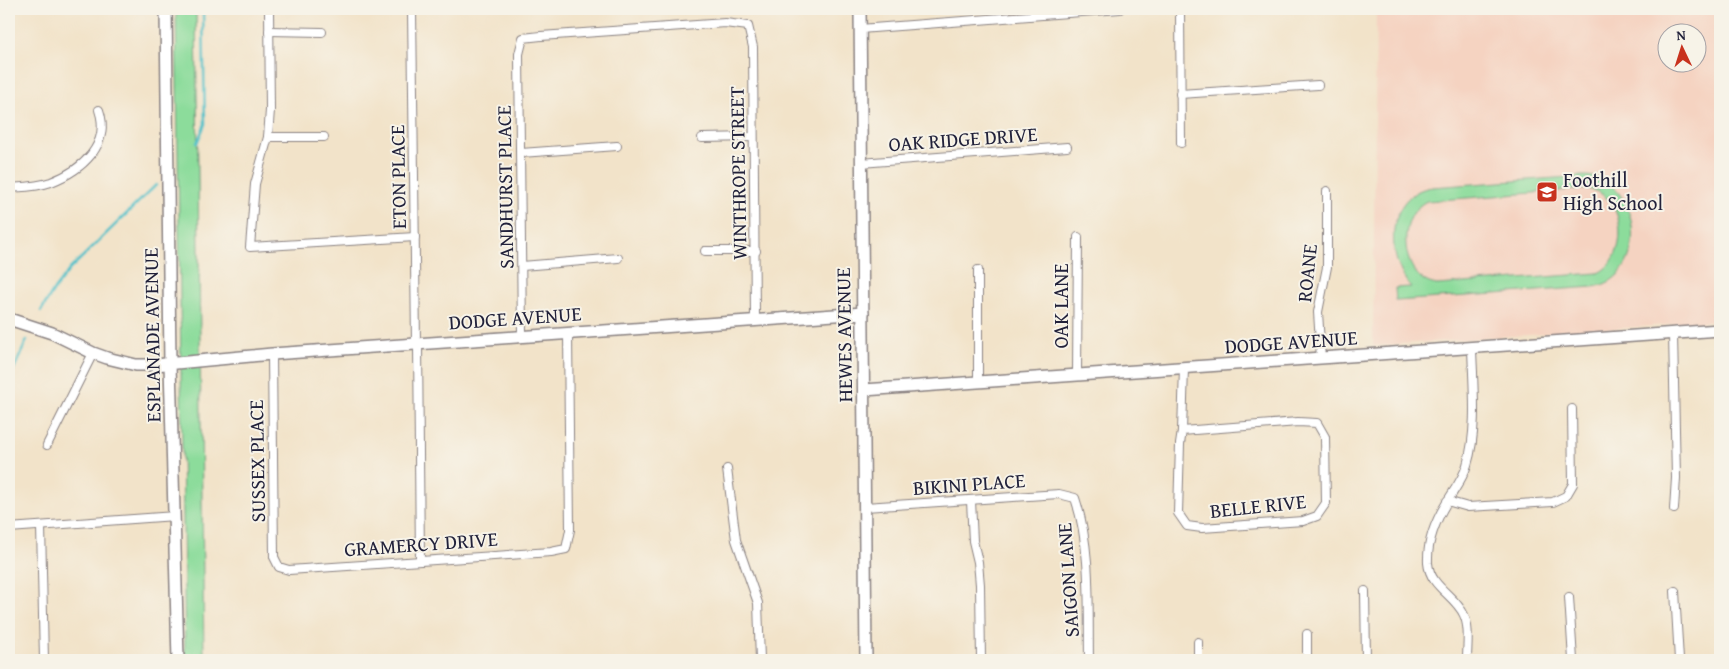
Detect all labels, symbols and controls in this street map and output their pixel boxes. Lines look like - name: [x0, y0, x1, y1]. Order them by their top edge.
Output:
- north arrow: [1656, 22, 1706, 72]
- text: N: [1676, 25, 1687, 45]
- street label: WINTHROPE STREET: [721, 86, 754, 260]
- street label: SANDHURST PLACE: [489, 105, 520, 269]
- street label: OAK RIDGE DRIVE: [888, 119, 1038, 158]
- street label: ETON PLACE: [382, 125, 413, 229]
- place label: Foothill High School: [1563, 165, 1663, 217]
- school or university icon: Foothill High School: [1535, 180, 1559, 204]
- street label: ROANE: [1289, 242, 1324, 304]
- street label: ESPLANADE AVENUE: [135, 248, 168, 423]
- street label: OAK LANE: [1046, 263, 1075, 349]
- street label: HEWES AVENUE: [828, 267, 859, 403]
- street label: DODGE AVENUE: [448, 298, 582, 337]
- street label: DODGE AVENUE: [1224, 322, 1358, 361]
- street label: SUSSEX PLACE: [241, 399, 272, 523]
- street label: BIKINI PLACE: [912, 465, 1026, 502]
- street label: BELLE RIVE: [1209, 486, 1307, 525]
- street label: SAIGON LANE: [1049, 522, 1086, 638]
- street label: GRAMERCY DRIVE: [343, 524, 499, 563]

